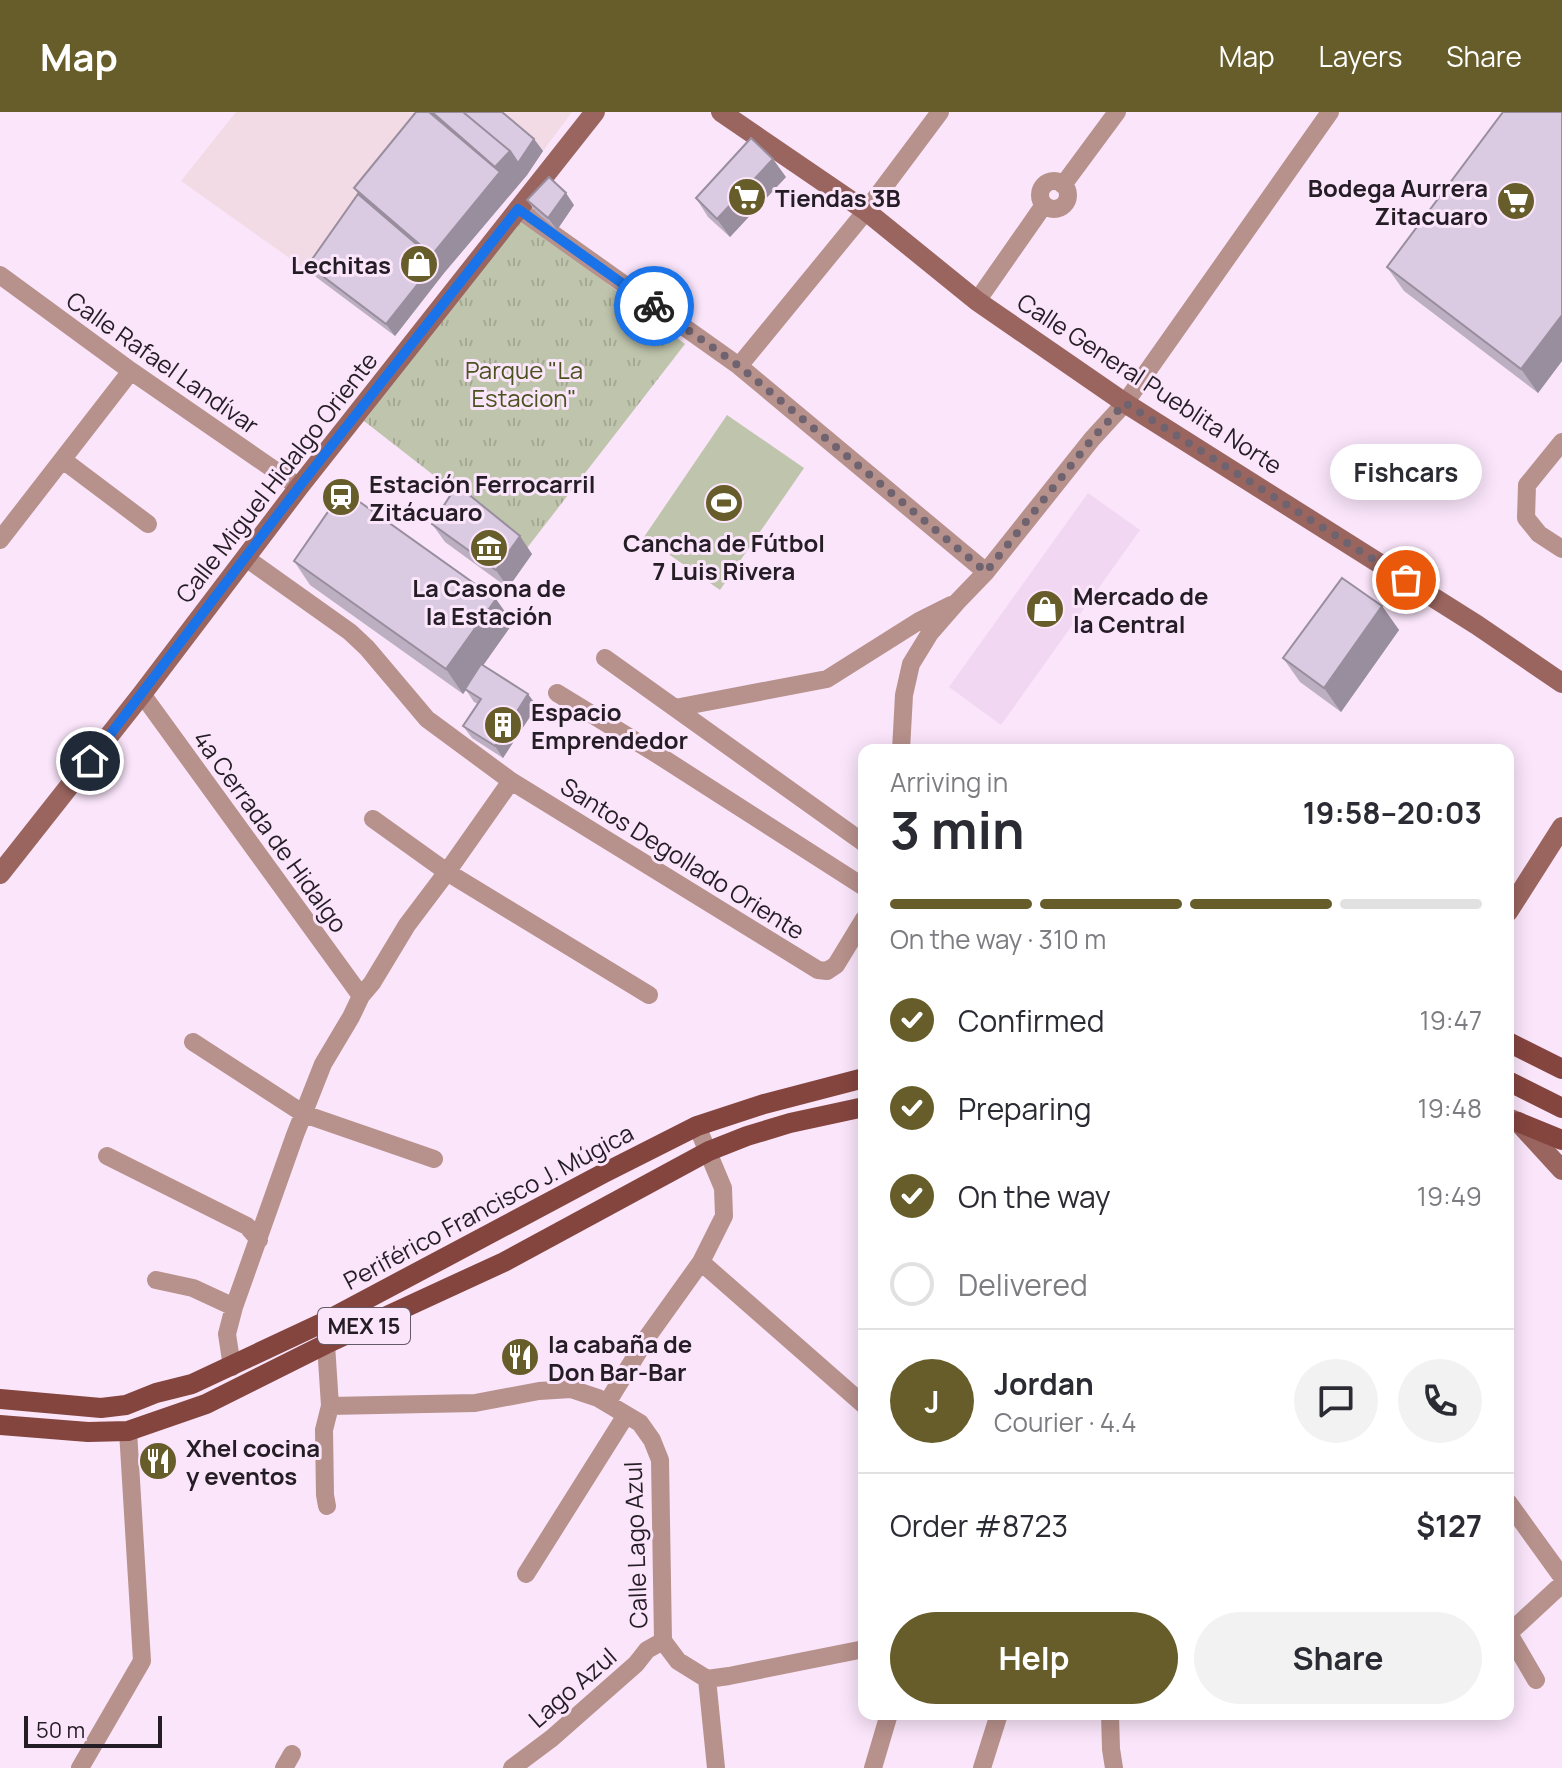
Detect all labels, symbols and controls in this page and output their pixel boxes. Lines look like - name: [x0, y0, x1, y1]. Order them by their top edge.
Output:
- text: Map: [40, 30, 118, 82]
- text: Map: [1219, 37, 1275, 75]
- text: Layers: [1319, 37, 1402, 75]
- text: Share: [1446, 37, 1522, 75]
- place label: Bodega Aurrera Zitacuaro: [1308, 171, 1488, 232]
- supermarket icon: Tiendas 3B: [726, 176, 768, 218]
- supermarket icon: Bodega Aurrera Zitacuaro: [1495, 180, 1537, 222]
- place label: Tiendas 3B: [775, 181, 901, 214]
- shop icon: Lechitas: [398, 243, 440, 285]
- place label: Lechitas: [291, 248, 391, 281]
- courier: [614, 266, 694, 346]
- street label: Calle Rafael Landívar: [60, 283, 266, 441]
- icon: bike: [632, 284, 676, 328]
- street label: Calle General Pueblita Norte: [1011, 285, 1289, 481]
- street label: Calle Miguel Hidalgo Oriente: [167, 345, 385, 609]
- park label: Parque "La Estacion": [465, 353, 583, 414]
- callout: Fishcars: [1330, 444, 1482, 500]
- text: Fishcars: [1354, 454, 1458, 490]
- place label: Estación Ferrocarril Zitácuaro: [369, 467, 596, 528]
- station icon: Estación Ferrocarril Zitácuaro: [320, 476, 362, 518]
- sports icon: Cancha de Fútbol 7 Luis Rivera: [703, 482, 745, 524]
- place label: Cancha de Fútbol 7 Luis Rivera: [623, 526, 825, 587]
- museum icon: La Casona de la Estación: [468, 527, 510, 569]
- pin: [1372, 546, 1440, 614]
- icon: bag: [1384, 558, 1428, 602]
- place label: La Casona de la Estación: [412, 571, 566, 632]
- place label: Mercado de la Central: [1073, 579, 1208, 640]
- shop icon: Mercado de la Central: [1024, 588, 1066, 630]
- place label: Espacio Emprendedor: [531, 695, 688, 756]
- building icon: Espacio Emprendedor: [482, 704, 524, 746]
- street label: 4a Cerrada de Hidalgo: [186, 723, 356, 939]
- pin: [56, 727, 124, 795]
- icon: home: [68, 739, 112, 783]
- text: Arriving in: [890, 764, 1008, 800]
- street label: Santos Degollado Oriente: [555, 769, 811, 947]
- text: 19:58–20:03: [1303, 792, 1482, 833]
- text: 3 min: [890, 794, 1025, 865]
- text: On the way · 310 m: [890, 921, 1106, 957]
- icon: check: [890, 998, 934, 1042]
- text: Confirmed: [958, 1000, 1105, 1041]
- text: 19:47: [1420, 1002, 1482, 1038]
- icon: check: [890, 1086, 934, 1130]
- text: Preparing: [958, 1088, 1092, 1129]
- text: 19:48: [1418, 1090, 1482, 1126]
- street label: Periférico Francisco J. Múgica: [337, 1115, 639, 1297]
- icon: check: [890, 1174, 934, 1218]
- text: On the way: [958, 1176, 1111, 1217]
- text: 19:49: [1417, 1178, 1482, 1214]
- text: Delivered: [958, 1264, 1088, 1305]
- road number: MEX 15: [318, 1308, 410, 1344]
- place label: la cabaña de Don Bar-Bar: [548, 1327, 692, 1388]
- restaurant icon: la cabaña de Don Bar-Bar: [499, 1336, 541, 1378]
- button: chat: [1294, 1359, 1378, 1443]
- button: phone: [1398, 1359, 1482, 1443]
- text: Jordan: [994, 1363, 1094, 1404]
- text: J: [924, 1381, 940, 1422]
- text: Courier · 4.4: [994, 1404, 1136, 1440]
- place label: Xhel cocina y eventos: [186, 1431, 320, 1492]
- restaurant icon: Xhel cocina y eventos: [137, 1440, 179, 1482]
- street label: Calle Lago Azul: [616, 1461, 654, 1629]
- text: Order #8723: [890, 1505, 1068, 1546]
- text: $127: [1416, 1505, 1482, 1546]
- button: Help: [890, 1612, 1178, 1704]
- button: Share: [1194, 1612, 1482, 1704]
- street label: Lago Azul: [521, 1640, 623, 1734]
- scale bar: [24, 1712, 162, 1748]
- text: 50 m: [36, 1715, 85, 1745]

